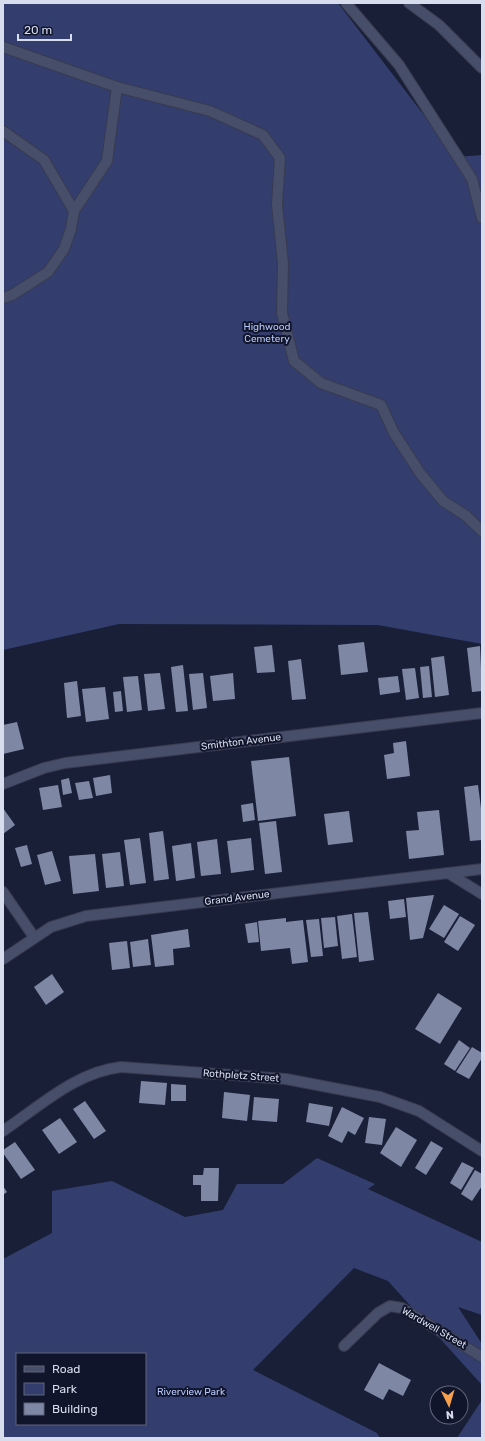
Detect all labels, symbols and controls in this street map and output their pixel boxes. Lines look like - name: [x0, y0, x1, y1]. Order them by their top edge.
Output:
- scale bar: [18, 16, 71, 42]
- text: 20 m: [24, 23, 52, 37]
- park label: Highwood Cemetery: [244, 321, 290, 345]
- street label: Smithton Avenue: [200, 731, 282, 753]
- street label: Grand Avenue: [204, 888, 271, 908]
- street label: Rothpletz Street: [202, 1067, 280, 1085]
- street label: Wardwell Street: [400, 1305, 469, 1351]
- legend: [16, 1353, 146, 1425]
- text: Road: [52, 1362, 80, 1376]
- text: Park: [52, 1382, 78, 1396]
- north arrow: [429, 1385, 469, 1425]
- park label: Riverview Park: [157, 1386, 226, 1398]
- text: Building: [52, 1402, 98, 1416]
- text: N: [445, 1408, 454, 1421]

